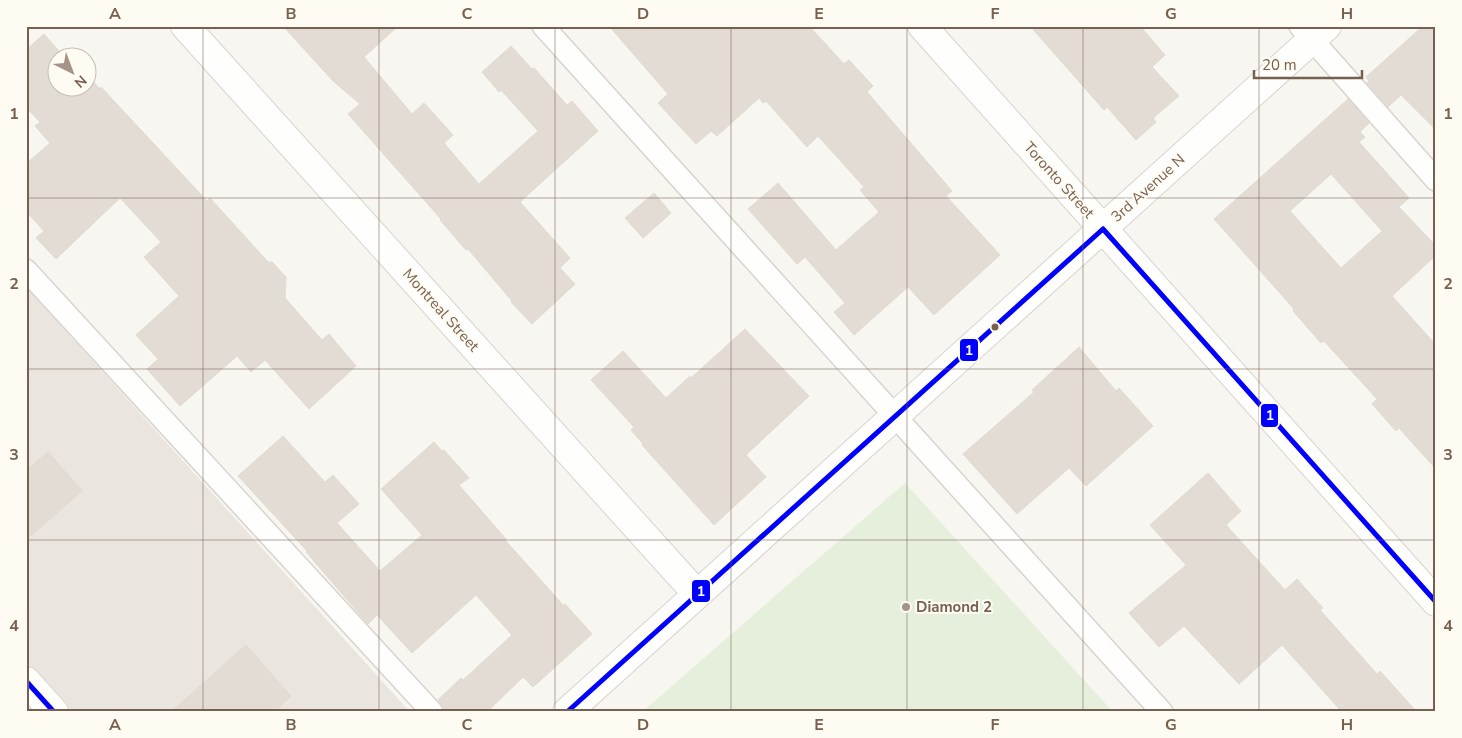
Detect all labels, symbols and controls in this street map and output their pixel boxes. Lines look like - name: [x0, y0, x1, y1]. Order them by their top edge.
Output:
- text: A: [109, 3, 121, 25]
- text: B: [285, 3, 297, 25]
- text: C: [462, 3, 473, 25]
- text: D: [637, 3, 649, 25]
- text: E: [814, 3, 824, 25]
- text: F: [991, 3, 1000, 25]
- text: G: [1165, 3, 1177, 25]
- text: H: [1341, 3, 1353, 25]
- north arrow: [48, 48, 98, 98]
- scale bar: [1254, 48, 1362, 80]
- text: 20 m: [1262, 55, 1297, 75]
- text: N: [70, 71, 91, 92]
- text: 1: [9, 103, 19, 125]
- text: 1: [1443, 103, 1453, 125]
- street label: Toronto Street: [1019, 137, 1099, 223]
- street label: 3rd Avenue N: [1107, 149, 1189, 227]
- street label: Montreal Street: [398, 264, 484, 356]
- text: 2: [9, 273, 19, 295]
- text: 2: [1443, 273, 1453, 295]
- unlabelled marker: [990, 322, 1000, 332]
- line badge: 1: [959, 338, 979, 362]
- text: 1: [965, 341, 973, 360]
- line badge: 1: [1260, 403, 1279, 428]
- text: 1: [1266, 406, 1274, 425]
- text: 3: [9, 444, 19, 466]
- text: 3: [1443, 444, 1453, 466]
- line badge: 1: [691, 579, 711, 603]
- text: 1: [697, 582, 705, 601]
- place label: Diamond 2: [916, 597, 992, 617]
- marker: Diamond 2: [900, 601, 912, 613]
- text: 4: [9, 615, 19, 637]
- text: 4: [1443, 615, 1453, 637]
- text: A: [109, 714, 121, 736]
- text: B: [285, 714, 297, 736]
- text: C: [462, 714, 473, 736]
- text: D: [637, 714, 649, 736]
- text: E: [814, 714, 824, 736]
- text: F: [991, 714, 1000, 736]
- text: G: [1165, 714, 1177, 736]
- text: H: [1341, 714, 1353, 736]

